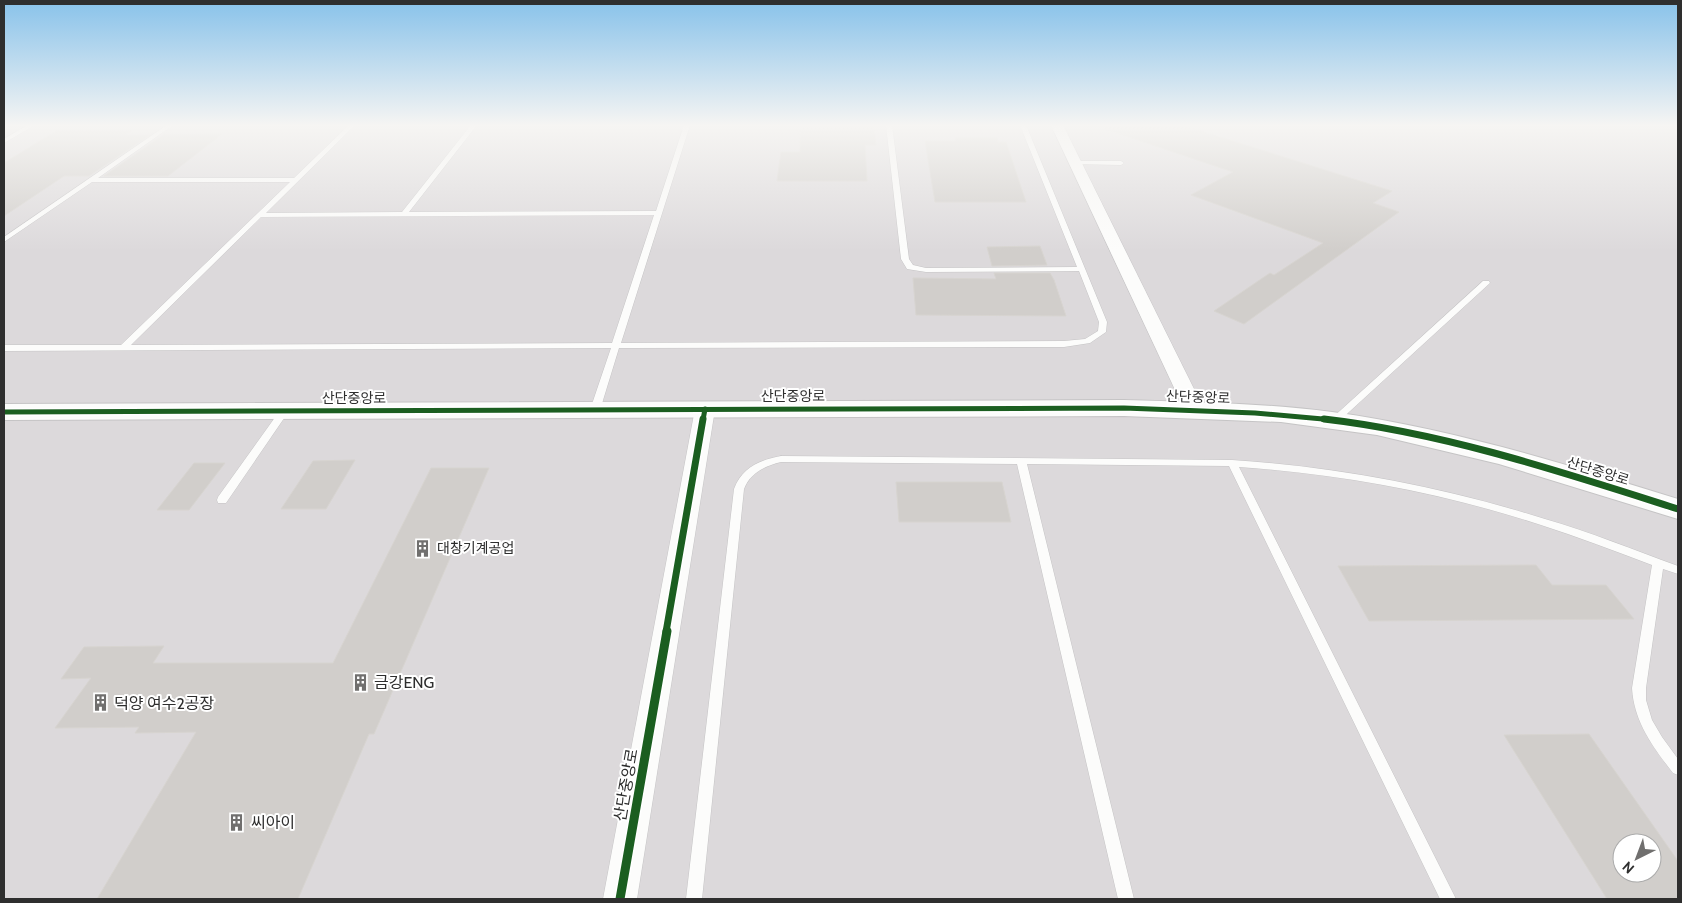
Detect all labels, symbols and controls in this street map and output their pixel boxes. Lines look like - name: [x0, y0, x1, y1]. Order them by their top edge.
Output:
- street label: 산단중앙로: [761, 387, 825, 405]
- street label: 산단중앙로: [1166, 387, 1231, 407]
- street label: 산단중앙로: [322, 389, 386, 407]
- street label: 산단중앙로: [1565, 453, 1632, 489]
- building icon: 대창기계공업: [413, 538, 433, 558]
- place label: 대창기계공업: [437, 539, 514, 557]
- building icon: 금강ENG: [350, 672, 370, 692]
- place label: 금강ENG: [374, 673, 434, 692]
- building icon: 덕양 여수2공장: [90, 693, 110, 713]
- place label: 덕양 여수2공장: [114, 694, 215, 713]
- street label: 산단중앙로: [610, 747, 642, 823]
- building icon: 씨아이: [227, 812, 247, 832]
- place label: 씨아이: [251, 813, 295, 832]
- north arrow: [1612, 833, 1662, 883]
- text: N: [1619, 858, 1638, 878]

